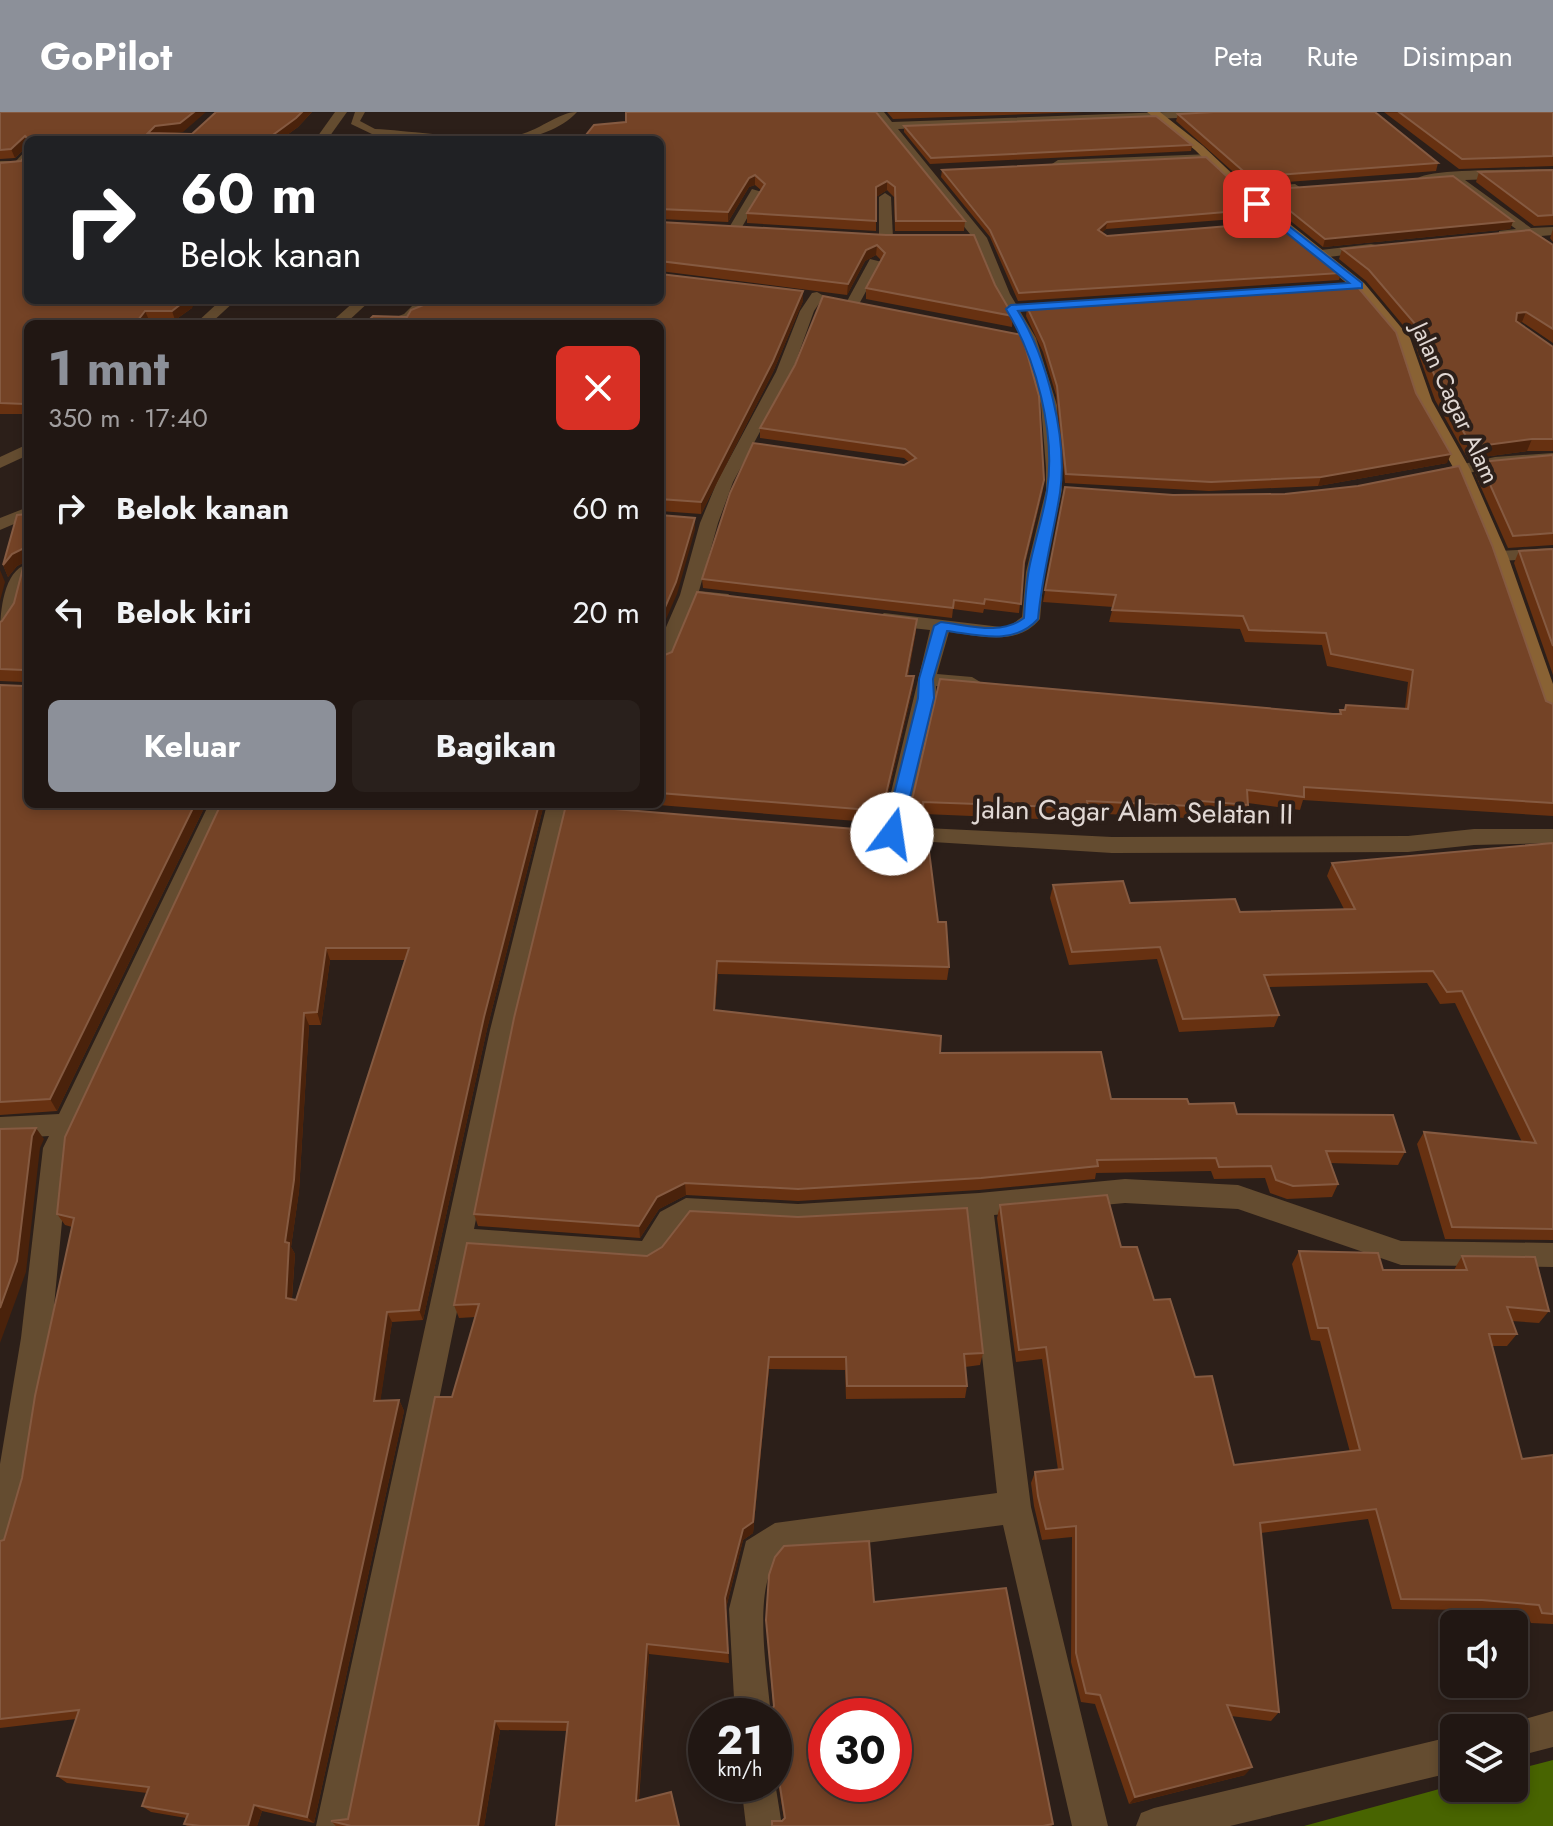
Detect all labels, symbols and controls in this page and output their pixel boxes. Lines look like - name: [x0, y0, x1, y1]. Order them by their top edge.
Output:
- text: GoPilot: [40, 29, 172, 84]
- text: Peta: [1213, 36, 1263, 77]
- text: Rute: [1307, 36, 1358, 77]
- text: Disimpan: [1402, 36, 1513, 77]
- text: 60 m: [180, 153, 317, 234]
- icon: right: [48, 168, 152, 272]
- pin: [1223, 170, 1291, 238]
- icon: arrive: [1235, 182, 1279, 226]
- text: Belok kanan: [180, 228, 361, 280]
- street label: Jalan Cagar Alam: [1401, 314, 1508, 489]
- text: 1 mnt: [48, 334, 169, 403]
- button: close: [556, 346, 640, 430]
- text: 350 m · 17:40: [48, 399, 208, 437]
- icon: right: [48, 486, 92, 530]
- text: Belok kanan: [116, 487, 289, 530]
- text: 60 m: [572, 487, 640, 530]
- icon: left: [48, 590, 92, 634]
- text: Belok kiri: [116, 591, 251, 634]
- text: 20 m: [573, 591, 640, 634]
- button: Keluar: [48, 700, 336, 792]
- button: Bagikan: [352, 700, 640, 792]
- street label: Jalan Cagar Alam Selatan II: [970, 788, 1294, 835]
- position arrow: [850, 792, 934, 876]
- map controls: [1440, 1610, 1528, 1802]
- button: sound: [1440, 1610, 1528, 1698]
- speed limit sign: 30: [808, 1698, 912, 1802]
- text: 21: [717, 1711, 763, 1769]
- button: layers: [1440, 1714, 1528, 1802]
- text: km/h: [717, 1755, 763, 1784]

